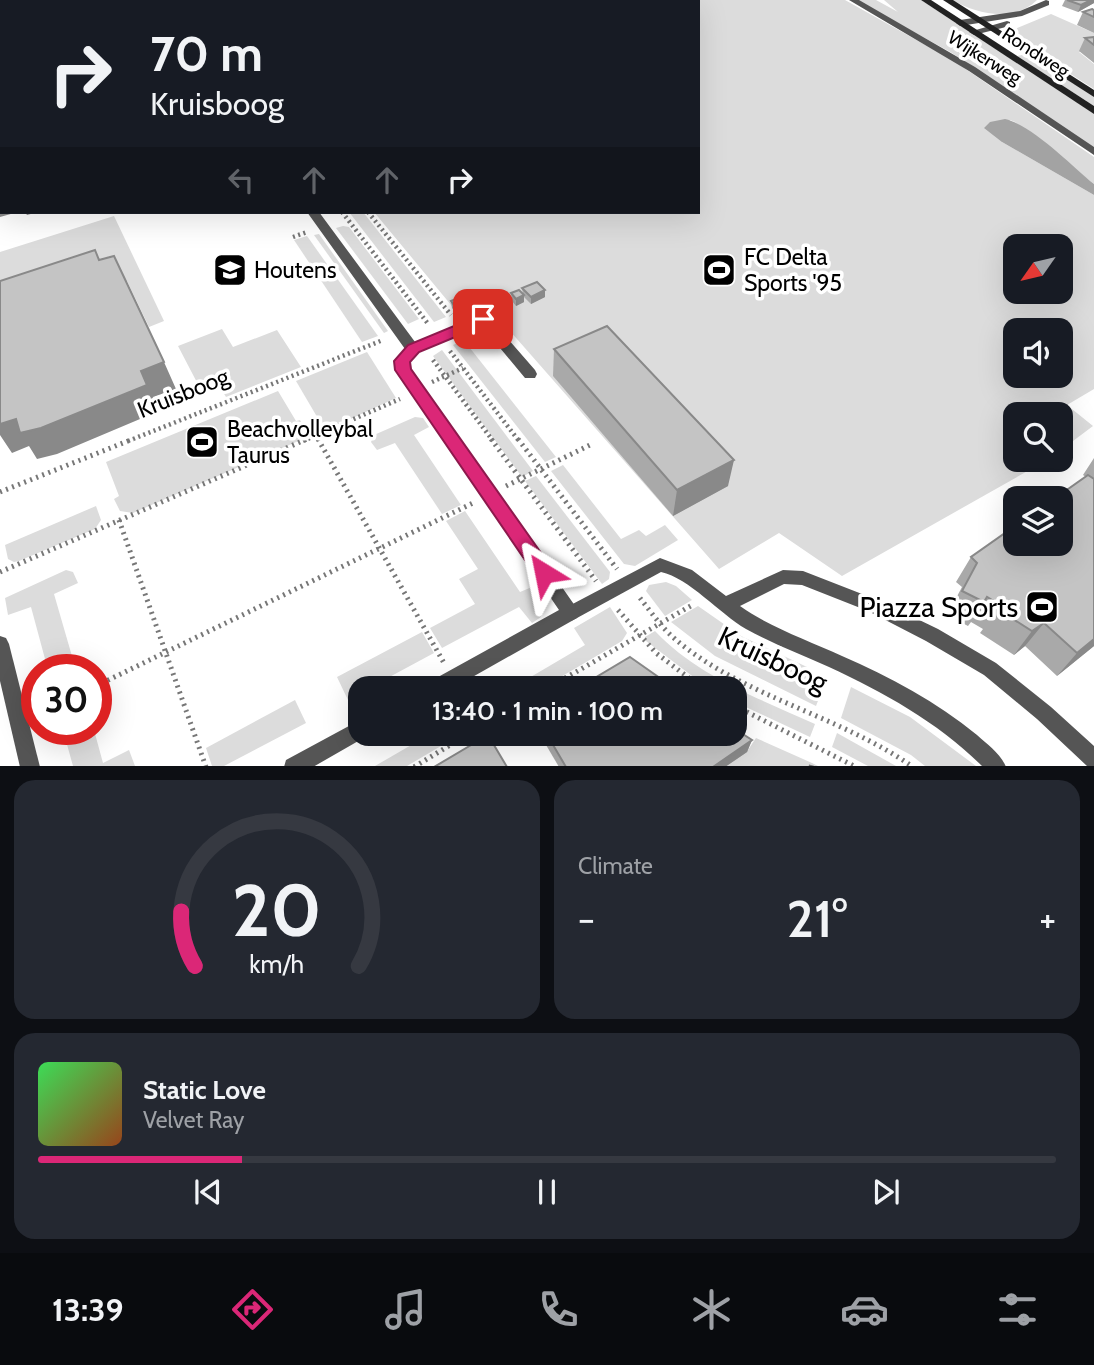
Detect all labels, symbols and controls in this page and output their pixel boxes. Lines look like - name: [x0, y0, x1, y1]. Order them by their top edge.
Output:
- street label: Rondweg: [998, 22, 1074, 83]
- text: 70 m: [150, 24, 263, 83]
- street label: Wijkerweg: [944, 26, 1026, 89]
- icon: right: [35, 28, 126, 119]
- text: Kruisboog: [150, 84, 284, 123]
- icon: left: [222, 161, 260, 199]
- icon: ahead: [295, 161, 333, 199]
- icon: ahead: [368, 161, 406, 199]
- icon: right: [441, 161, 479, 199]
- north arrow: [1003, 234, 1073, 304]
- map controls: [1003, 234, 1073, 556]
- place label: FC Delta Sports '95: [744, 243, 842, 297]
- school or university icon: Houtens: [211, 251, 249, 289]
- sports icon: FC Delta Sports '95: [700, 251, 738, 289]
- place label: Houtens: [254, 256, 336, 284]
- pin: [453, 289, 513, 349]
- icon: arrive: [464, 300, 502, 338]
- button: sound: [1003, 318, 1073, 388]
- street label: Kruisboog: [133, 362, 233, 424]
- button: search: [1003, 402, 1073, 472]
- place label: Beachvolleybal Taurus: [227, 415, 374, 469]
- sports icon: Beachvolleybal Taurus: [183, 423, 221, 461]
- button: layers: [1003, 486, 1073, 556]
- position arrow: [507, 536, 581, 610]
- sports icon: Piazza Sports: [1023, 588, 1061, 626]
- place label: Piazza Sports: [860, 590, 1018, 624]
- street label: Kruisboog: [713, 619, 834, 700]
- speed limit sign: 30: [21, 654, 112, 745]
- text: 13:40 · 1 min · 100 m: [432, 695, 663, 727]
- text: Climate: [578, 852, 653, 880]
- text: 20: [232, 866, 322, 954]
- text: 21°: [787, 887, 847, 950]
- text: −: [578, 895, 595, 942]
- text: +: [1039, 895, 1056, 942]
- text: km/h: [250, 948, 304, 978]
- text: Static Love: [143, 1074, 266, 1106]
- text: Velvet Ray: [143, 1106, 244, 1134]
- icon: previous: [189, 1173, 227, 1211]
- icon: pause: [528, 1173, 566, 1211]
- icon: next: [867, 1173, 905, 1211]
- icon: directions: [228, 1285, 277, 1334]
- icon: music: [381, 1285, 430, 1334]
- icon: phone: [534, 1285, 583, 1334]
- icon: climate: [687, 1285, 736, 1334]
- icon: car: [840, 1285, 889, 1334]
- icon: filters: [993, 1285, 1042, 1334]
- text: 13:39: [52, 1290, 123, 1329]

